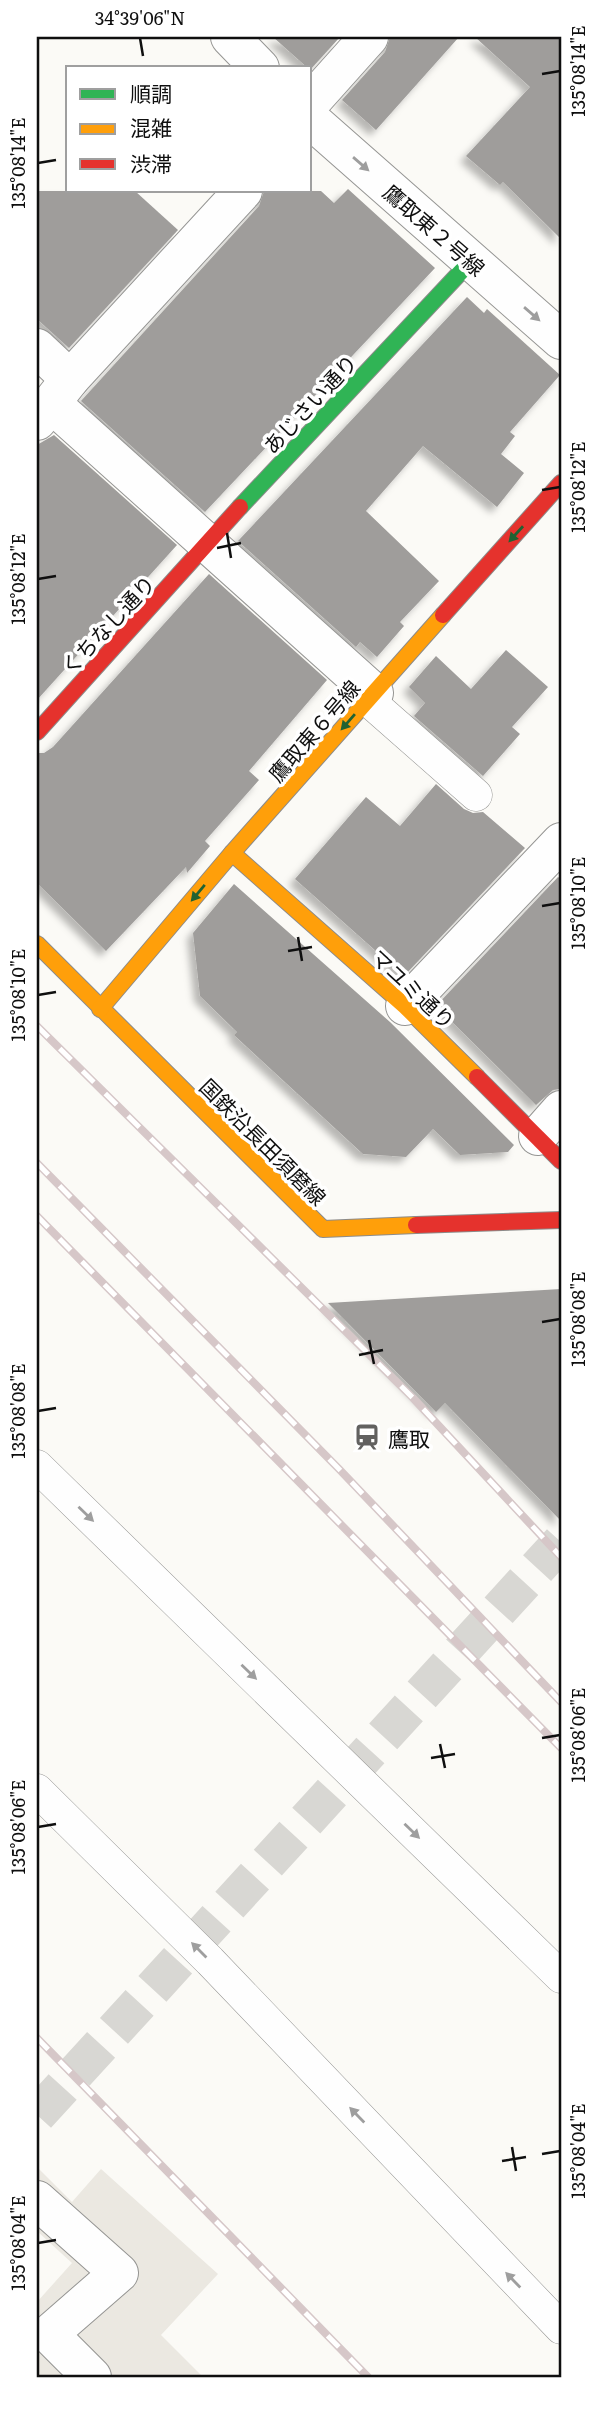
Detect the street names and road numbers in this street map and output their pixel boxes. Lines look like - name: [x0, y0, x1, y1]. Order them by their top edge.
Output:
- street label: 鷹取東２号線: [377, 176, 493, 282]
- street label: あじさい通り: [255, 346, 363, 460]
- street label: くちなし通り: [53, 567, 161, 681]
- street label: 鷹取東６号線: [260, 672, 366, 788]
- street label: マユミ通り: [365, 941, 463, 1035]
- street label: 国鉄沿長田須磨線: [194, 1071, 334, 1211]

